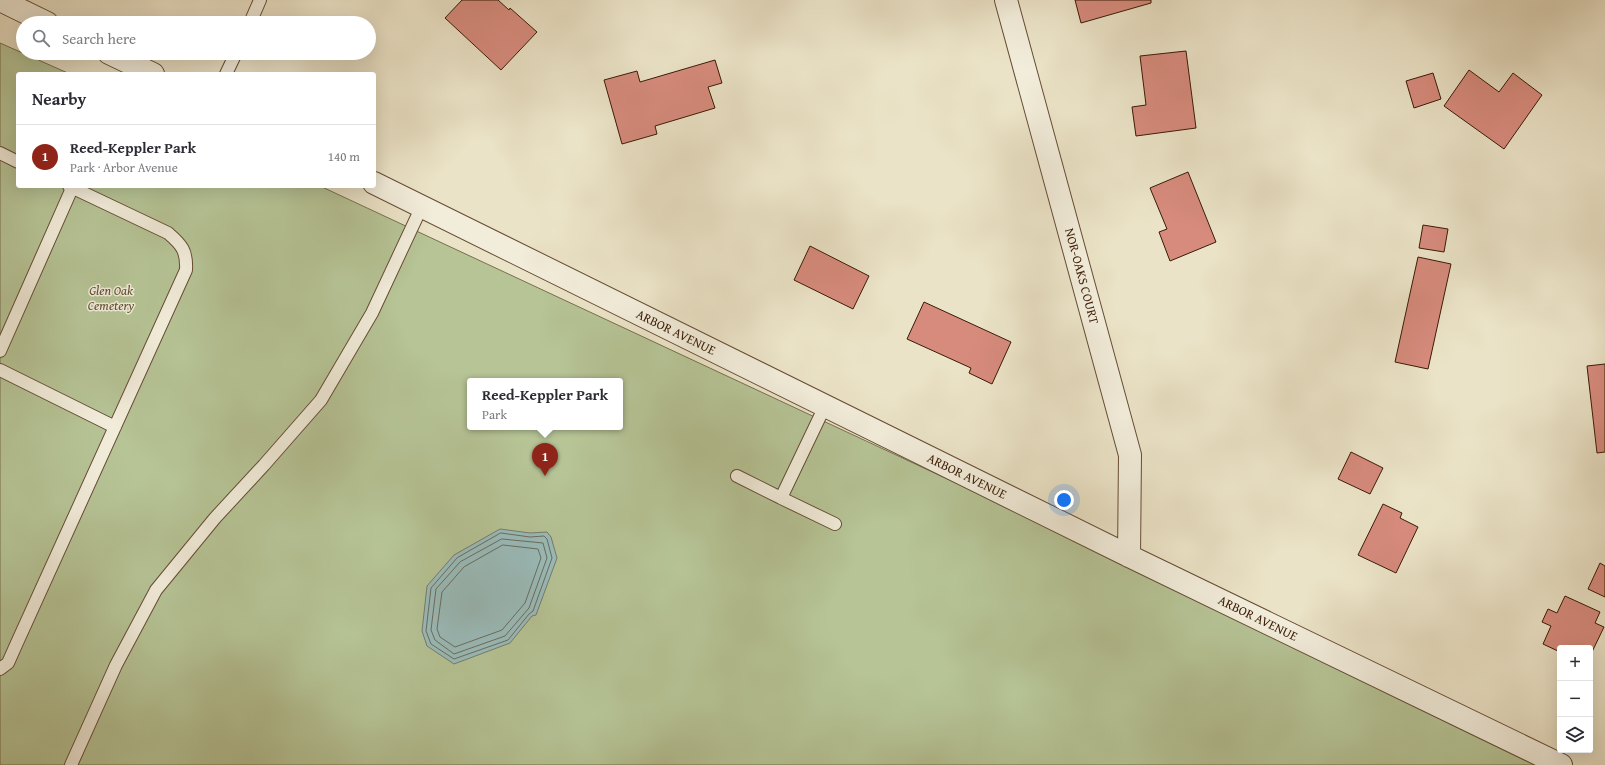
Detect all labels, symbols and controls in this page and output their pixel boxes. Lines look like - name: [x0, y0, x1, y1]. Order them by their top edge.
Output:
- search box: [16, 16, 376, 60]
- icon: search: [30, 27, 52, 49]
- text: Search here: [62, 28, 136, 49]
- text: Nearby: [32, 86, 86, 111]
- text: Reed-Keppler Park: [70, 137, 196, 158]
- text: 1: [42, 147, 48, 166]
- text: 140 m: [328, 147, 360, 166]
- text: Park · Arbor Avenue: [70, 158, 178, 177]
- street label: NOR-OAKS COURT: [1060, 226, 1104, 327]
- park label: Glen Oak Cemetery: [88, 281, 134, 315]
- street label: ARBOR AVENUE: [633, 304, 719, 360]
- popup: [467, 378, 623, 430]
- text: Reed-Keppler Park: [482, 384, 608, 405]
- text: Park: [482, 405, 507, 424]
- pin: 1: [532, 443, 558, 476]
- street label: ARBOR AVENUE: [924, 448, 1010, 504]
- your location: [1054, 490, 1074, 510]
- street label: ARBOR AVENUE: [1215, 590, 1301, 646]
- map controls: [1557, 645, 1593, 753]
- button: +: [1557, 645, 1593, 681]
- button: −: [1557, 681, 1593, 717]
- button: layers: [1557, 717, 1593, 753]

